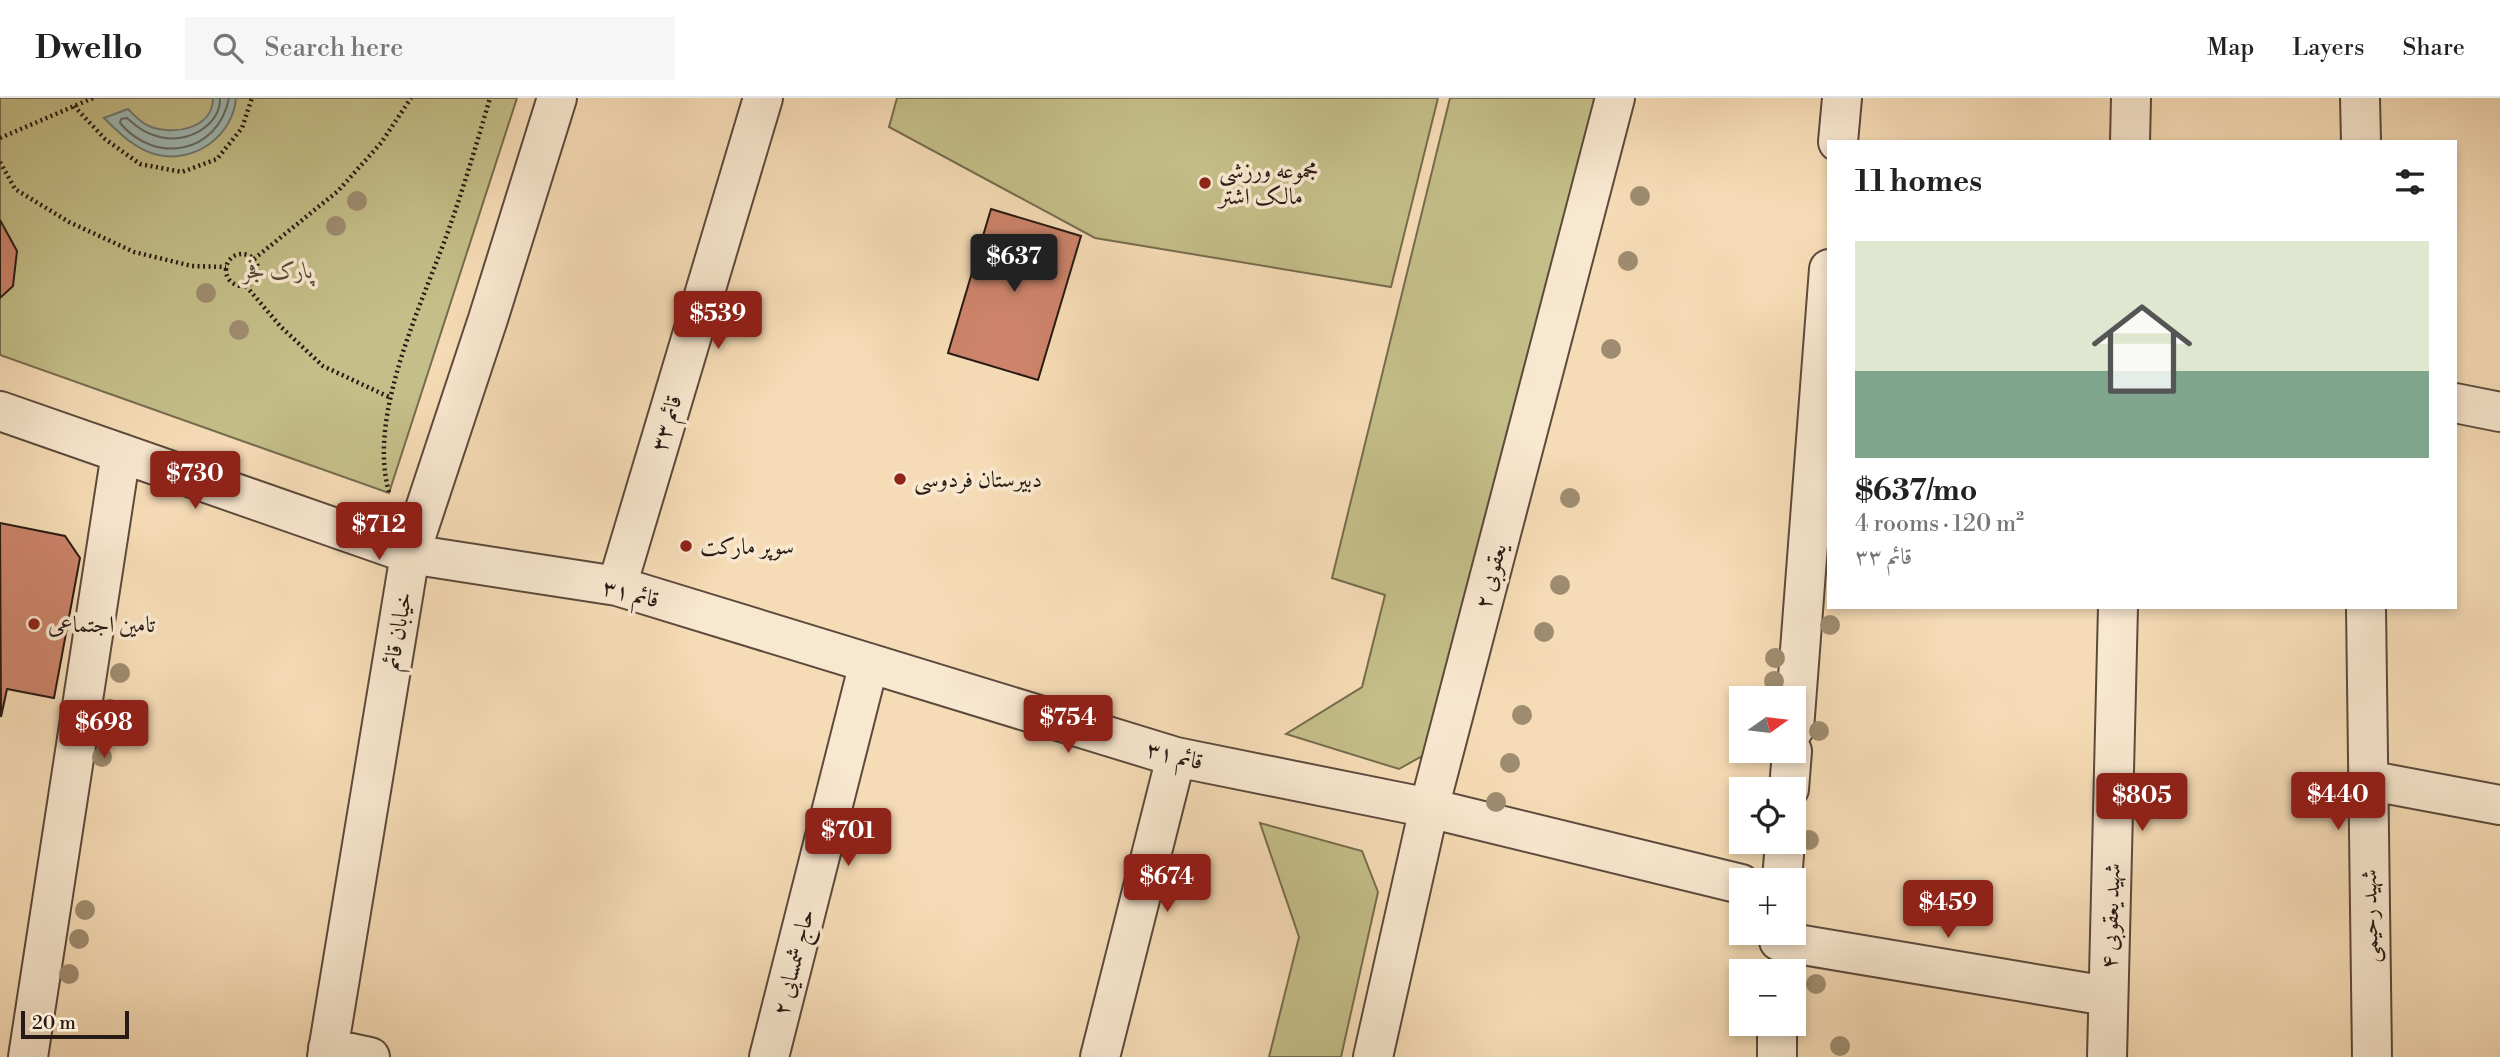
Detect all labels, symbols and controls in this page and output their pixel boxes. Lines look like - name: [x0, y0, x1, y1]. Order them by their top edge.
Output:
- search box: [185, 17, 675, 80]
- text: Dwello: [35, 28, 143, 69]
- icon: search: [209, 29, 247, 67]
- text: Search here: [265, 32, 403, 64]
- text: Map: [2207, 33, 2254, 63]
- text: Layers: [2292, 33, 2364, 63]
- text: Share: [2402, 33, 2465, 63]
- place label: مجموعه ورزشی مالک اشتر: [1217, 157, 1319, 211]
- text: 11 homes: [1855, 163, 1982, 201]
- icon: filters: [2391, 163, 2429, 201]
- marker: مجموعه ورزشی مالک اشتر: [1197, 175, 1213, 191]
- pin: $637: [973, 234, 1055, 294]
- text: $637: [986, 243, 1042, 271]
- park label: پارک فجر: [241, 257, 315, 287]
- icon: home: [2079, 286, 2205, 412]
- pin: $539: [677, 292, 759, 351]
- text: $539: [690, 300, 746, 328]
- street label: قائم ۳۳: [645, 392, 694, 456]
- pin: $730: [154, 452, 236, 511]
- text: $730: [166, 460, 224, 488]
- place label: دبیرستان فردوسی: [914, 466, 1042, 496]
- marker: دبیرستان فردوسی: [892, 471, 908, 487]
- text: $637/mo: [1855, 472, 1977, 510]
- pin: $712: [338, 503, 420, 562]
- text: 4 rooms · 120 m²: [1855, 510, 2024, 538]
- text: $712: [352, 511, 406, 539]
- place label: سوپر مارکت: [700, 533, 794, 561]
- marker: سوپر مارکت: [678, 538, 694, 554]
- street label: یعقوبی ۲: [1469, 539, 1514, 612]
- text: قائم ۳۳: [1855, 543, 1912, 571]
- street label: قائم ۳۱: [598, 573, 662, 619]
- street label: خیابان قائم: [377, 590, 424, 673]
- place label: تامین اجتماعی: [48, 611, 156, 639]
- marker: تامین اجتماعی: [26, 616, 42, 632]
- north arrow: [1729, 686, 1806, 763]
- map controls: [1729, 686, 1806, 1036]
- pin: $754: [1027, 696, 1109, 755]
- pin: $698: [63, 700, 145, 760]
- text: $754: [1040, 704, 1096, 732]
- text: $698: [75, 709, 133, 737]
- street label: قائم ۳۱: [1142, 735, 1206, 781]
- pin: $440: [2297, 772, 2379, 832]
- pin: $805: [2101, 774, 2183, 833]
- button: locate: [1729, 777, 1806, 854]
- text: $440: [2307, 781, 2369, 809]
- text: $805: [2112, 782, 2172, 810]
- pin: $701: [807, 808, 889, 868]
- text: $701: [821, 817, 875, 845]
- pin: $674: [1126, 854, 1208, 914]
- text: $674: [1140, 863, 1194, 891]
- street label: شهید یعقوبی ۴: [2095, 863, 2128, 970]
- button: +: [1729, 868, 1806, 945]
- street label: شهید رحیمی: [2355, 869, 2386, 963]
- pin: $459: [1907, 880, 1989, 940]
- text: $459: [1919, 889, 1977, 917]
- street label: حاج شمسایی ۲: [767, 906, 827, 1020]
- button: −: [1729, 959, 1806, 1036]
- scale bar: [21, 1008, 130, 1040]
- text: 20 m: [32, 1011, 76, 1035]

